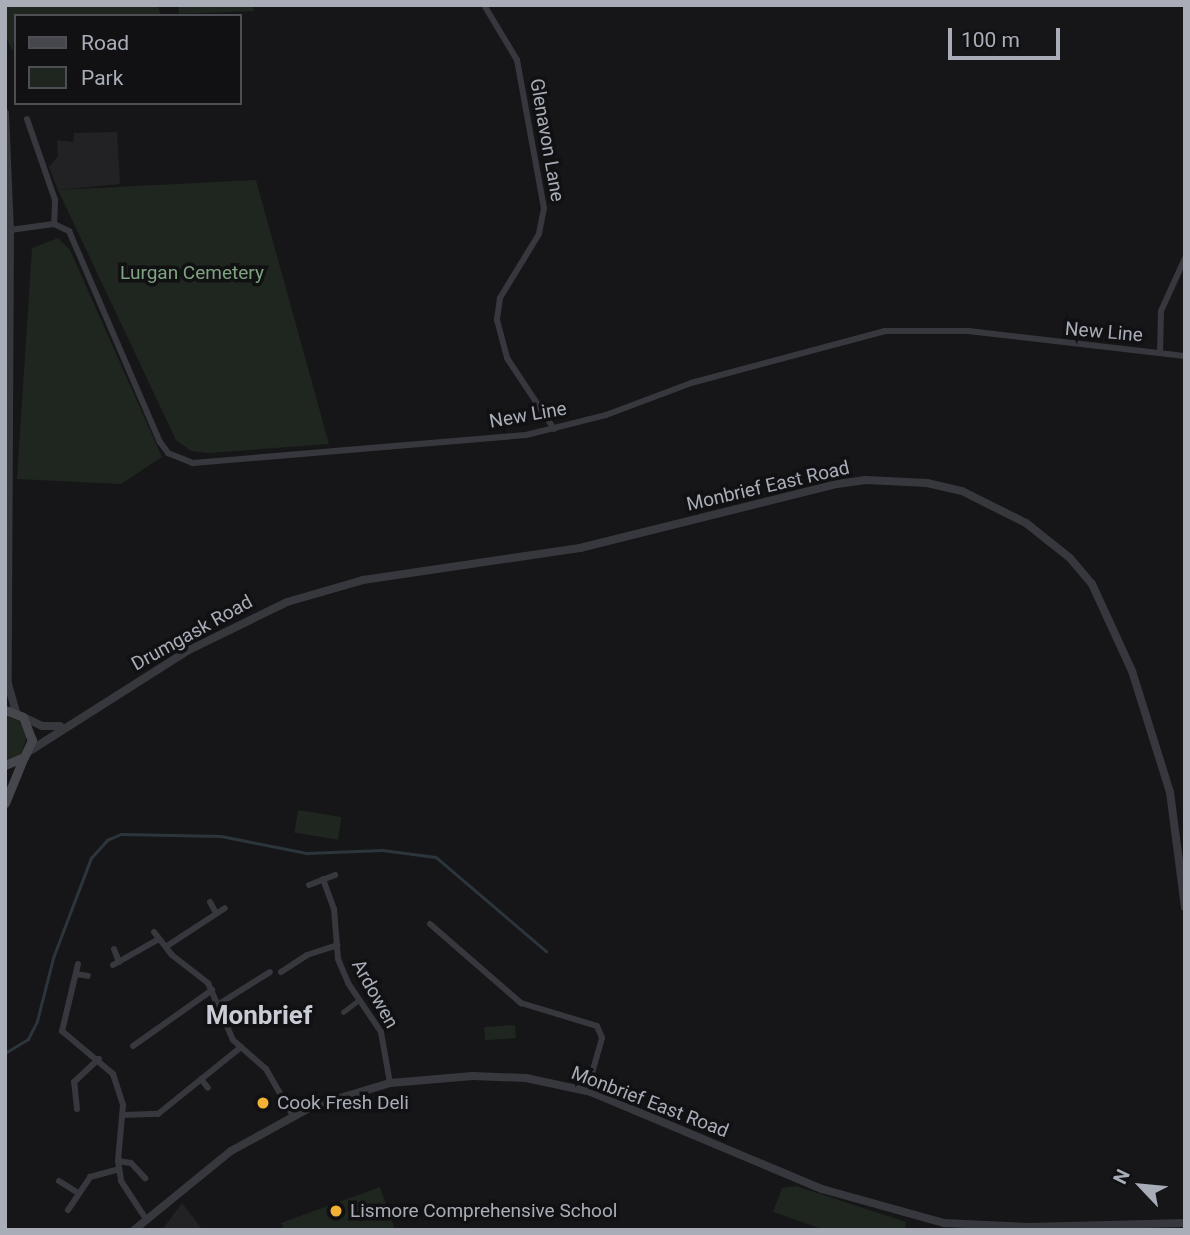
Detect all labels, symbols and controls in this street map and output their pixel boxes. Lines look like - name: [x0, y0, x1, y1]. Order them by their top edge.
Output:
- legend: [14, 14, 242, 105]
- scale bar: [952, 14, 1064, 58]
- text: 100 m: [961, 28, 1020, 52]
- text: Road: [81, 31, 129, 55]
- text: Park: [81, 66, 123, 90]
- street label: Glenavon Lane: [525, 77, 569, 203]
- park label: Lurgan Cemetery: [120, 262, 264, 284]
- street label: New Line: [1064, 317, 1144, 347]
- street label: New Line: [488, 397, 568, 433]
- street label: Monbrief East Road: [684, 456, 852, 516]
- street label: Drumgask Road: [128, 590, 256, 676]
- street label: Ardowen: [347, 956, 403, 1032]
- district label: Monbrief: [206, 1000, 312, 1032]
- street label: Monbrief East Road: [568, 1062, 732, 1142]
- place label: Cook Fresh Deli: [277, 1092, 409, 1114]
- marker: Cook Fresh Deli: [255, 1095, 271, 1111]
- north arrow: [1106, 1151, 1176, 1221]
- text: N: [1108, 1166, 1135, 1188]
- place label: Lismore Comprehensive School: [350, 1200, 617, 1222]
- marker: Lismore Comprehensive School: [328, 1203, 344, 1219]

